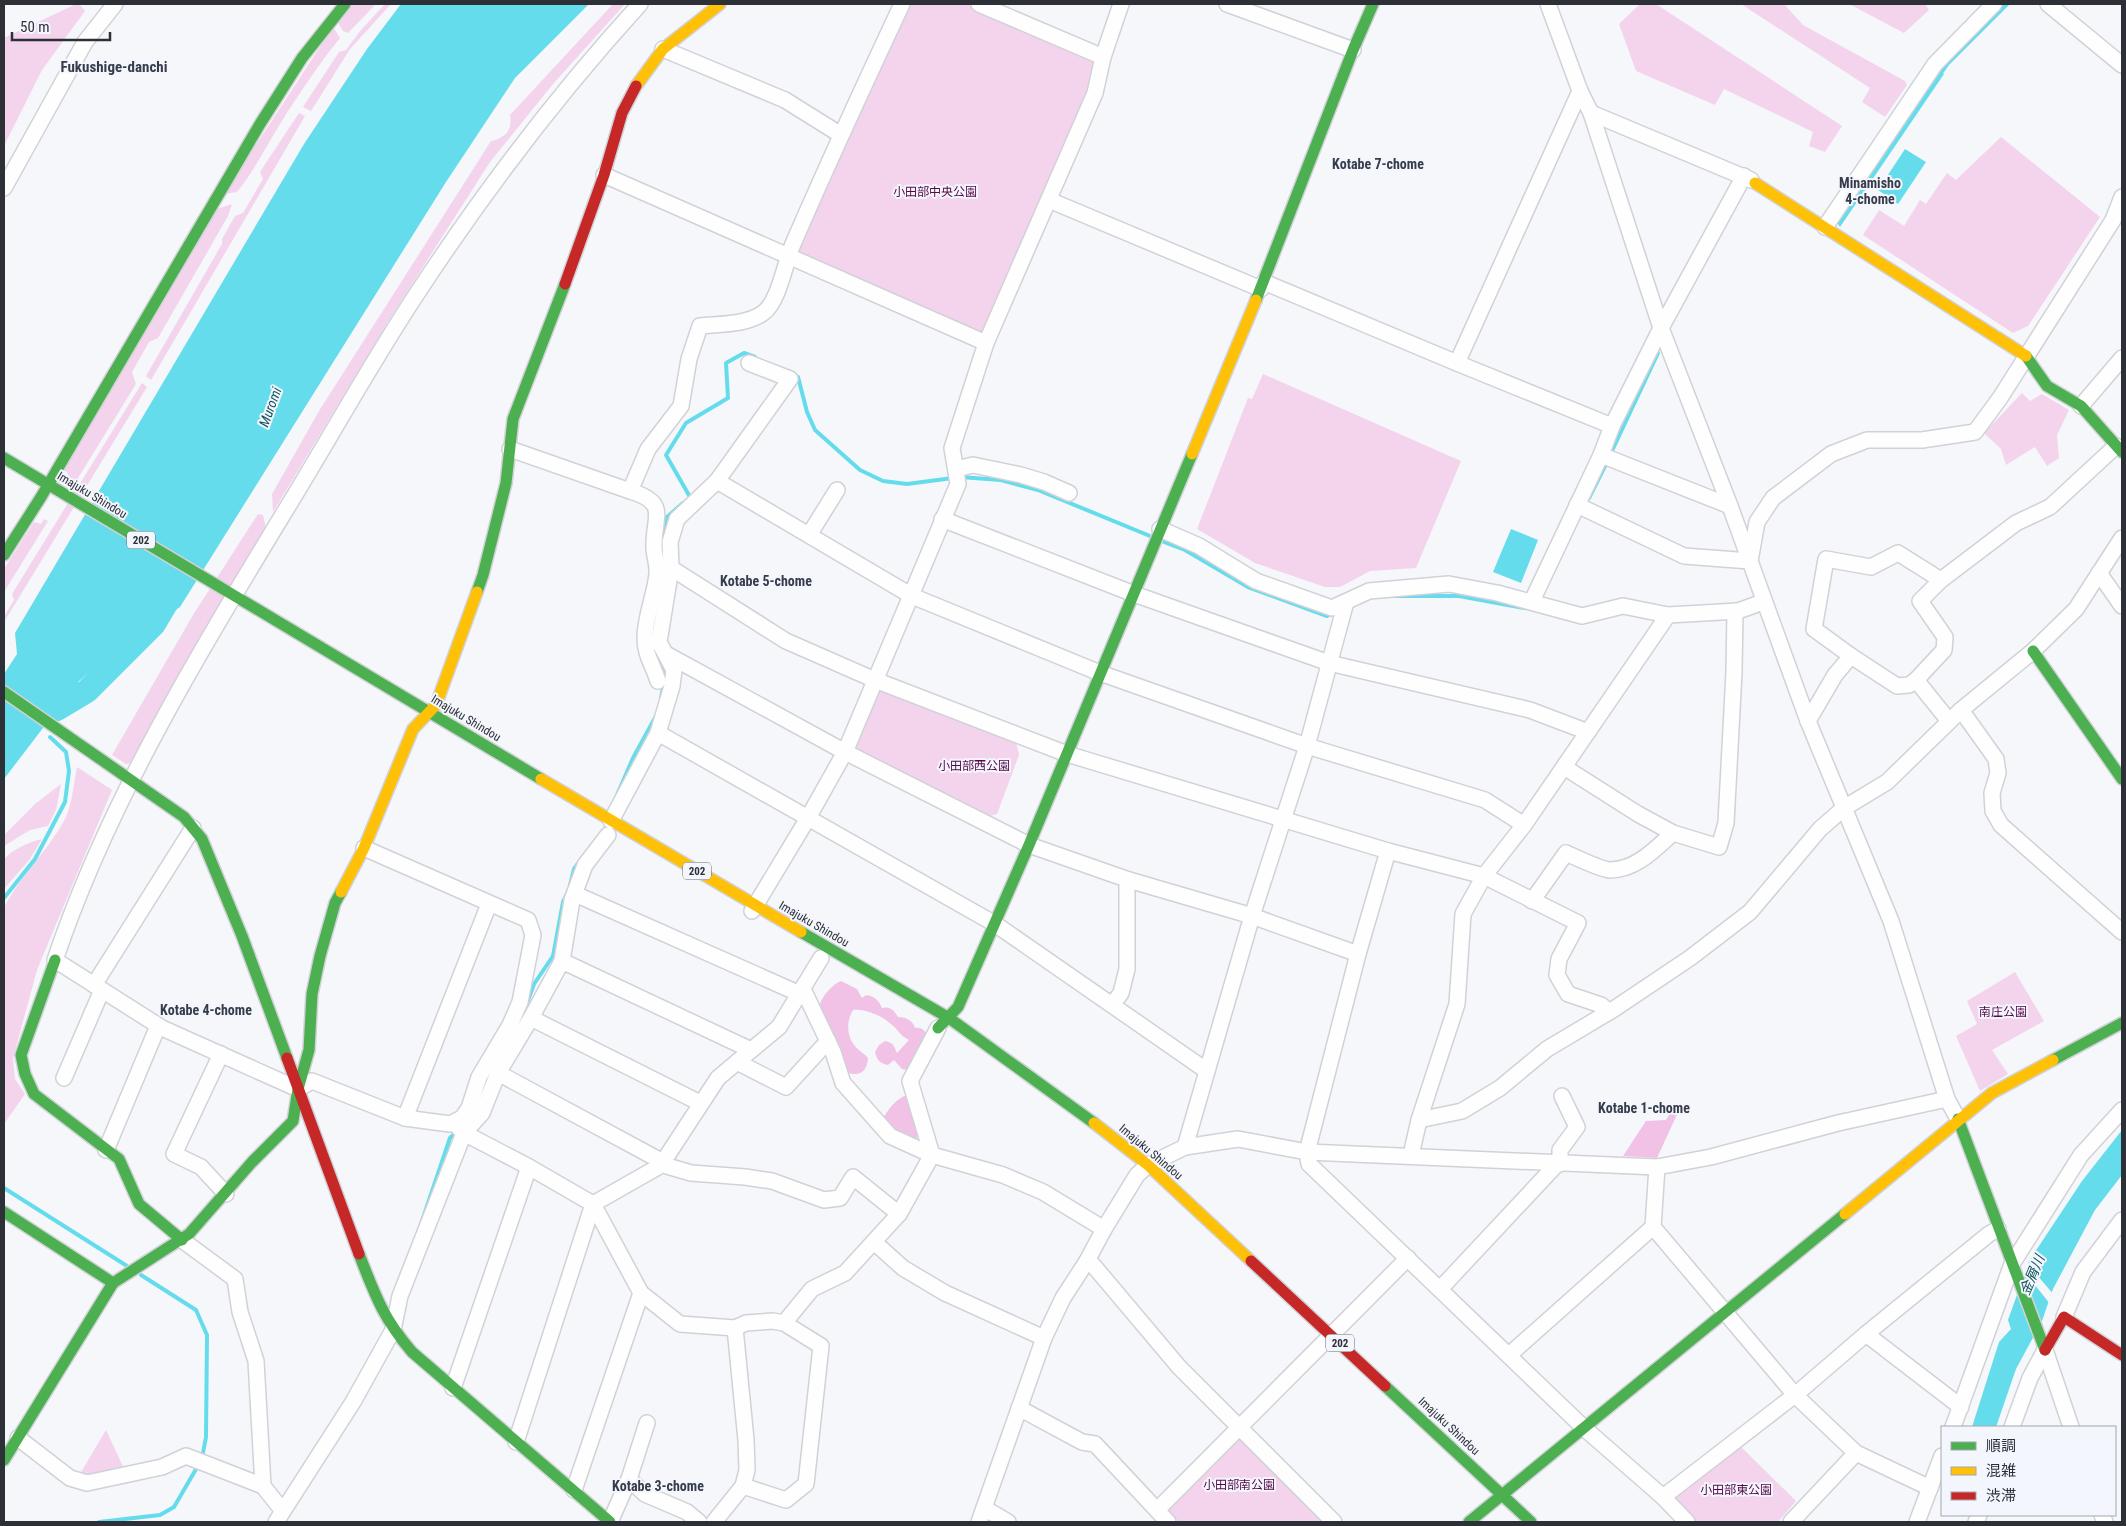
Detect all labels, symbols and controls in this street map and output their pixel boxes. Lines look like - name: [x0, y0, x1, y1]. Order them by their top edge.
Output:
- scale bar: [12, 10, 110, 42]
- text: 50 m: [20, 18, 50, 36]
- district label: Fukushige-danchi: [61, 58, 167, 76]
- district label: Kotabe 7-chome: [1332, 156, 1424, 172]
- district label: Minamisho 4-chome: [1839, 175, 1901, 207]
- park label: 小田部中央公園: [893, 185, 977, 199]
- water label: Muromi: [255, 384, 285, 429]
- street label: Imajuku Shindou: [55, 469, 129, 521]
- road number: 202: [127, 532, 155, 548]
- district label: Kotabe 5-chome: [720, 573, 812, 589]
- street label: Imajuku Shindou: [429, 692, 503, 744]
- park label: 小田部西公園: [938, 759, 1010, 773]
- road number: 202: [683, 862, 711, 879]
- street label: Imajuku Shindou: [776, 898, 852, 950]
- district label: Kotabe 4-chome: [160, 1002, 252, 1018]
- park label: 南庄公園: [1979, 1005, 2027, 1019]
- district label: Kotabe 1-chome: [1598, 1100, 1690, 1116]
- street label: Imajuku Shindou: [1116, 1121, 1186, 1183]
- water label: 金屑川: [2016, 1251, 2048, 1297]
- road number: 202: [1326, 1335, 1354, 1352]
- street label: Imajuku Shindou: [1415, 1394, 1483, 1458]
- legend: [1941, 1426, 2116, 1516]
- text: 順調: [1986, 1437, 2016, 1455]
- text: 混雑: [1986, 1462, 2016, 1480]
- district label: Kotabe 3-chome: [612, 1478, 704, 1494]
- park label: 小田部南公園: [1203, 1478, 1275, 1492]
- park label: 小田部東公園: [1700, 1483, 1772, 1497]
- text: 渋滞: [1986, 1487, 2016, 1505]

